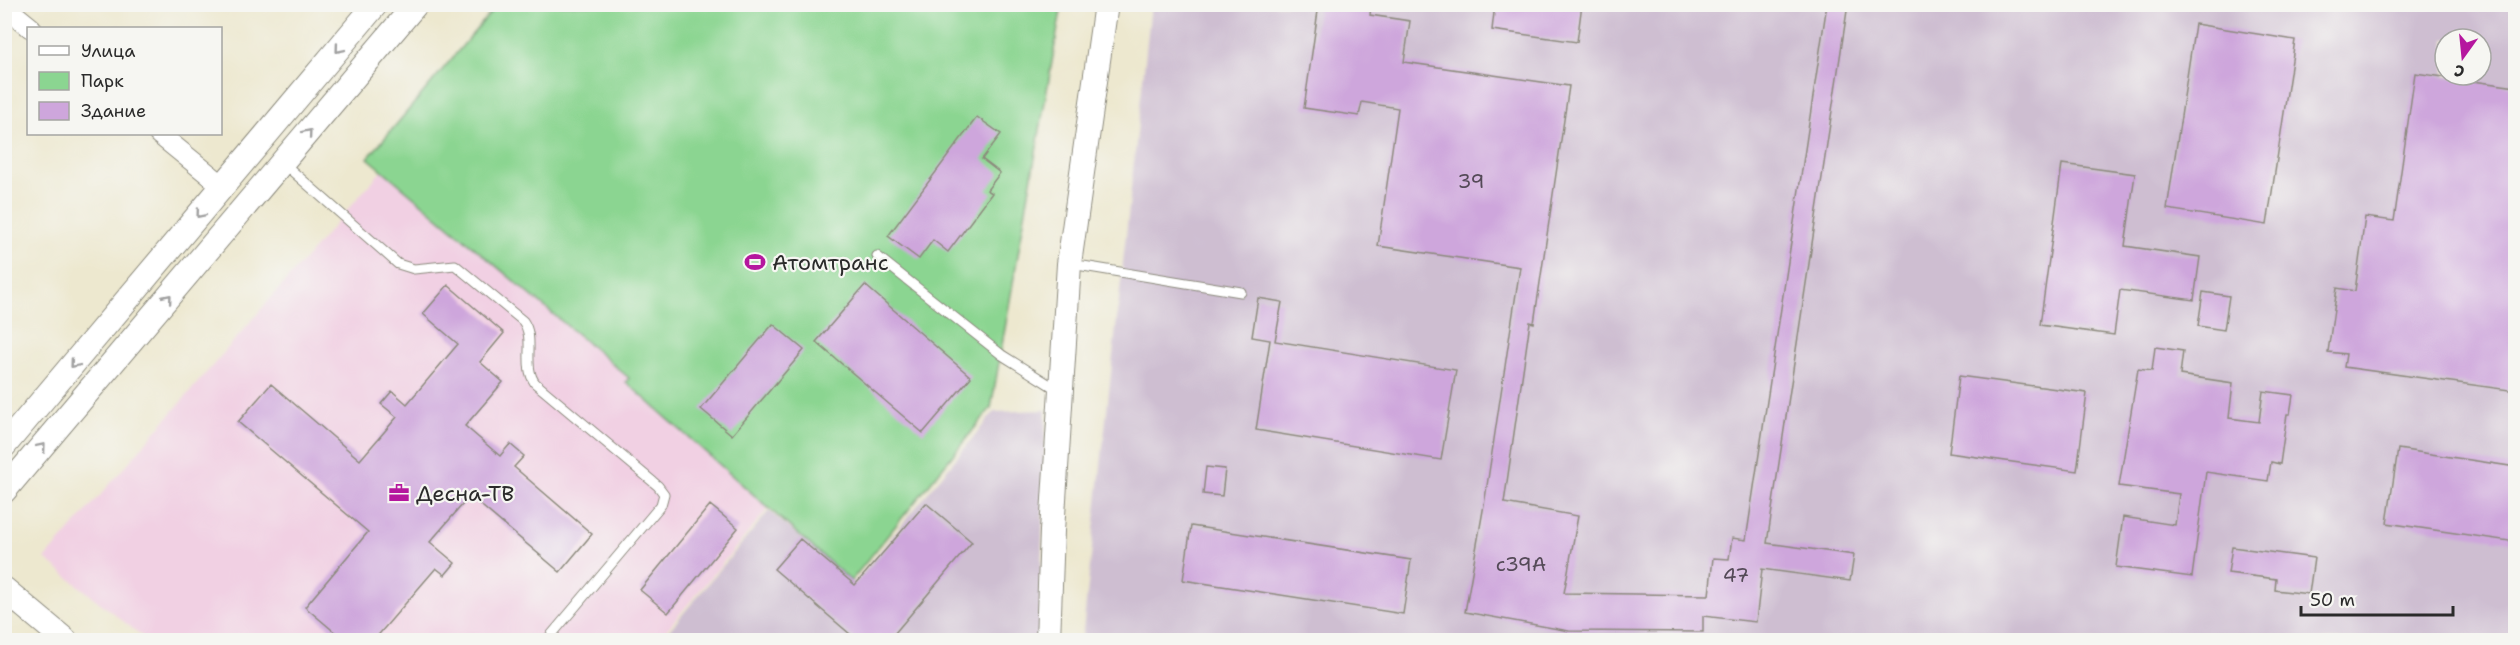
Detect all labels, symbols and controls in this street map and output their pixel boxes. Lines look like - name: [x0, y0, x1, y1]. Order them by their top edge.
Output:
- legend: [27, 27, 222, 135]
- north arrow: [2433, 27, 2493, 87]
- text: Улица: [81, 39, 135, 63]
- one-way arrow: [335, 42, 346, 53]
- text: С: [2452, 60, 2467, 82]
- text: Парк: [81, 69, 124, 93]
- text: Здание: [81, 99, 146, 123]
- one-way arrow: [300, 129, 311, 140]
- house number: 39: [1458, 168, 1484, 194]
- one-way arrow: [196, 207, 207, 218]
- place label: Атомтранс: [772, 248, 889, 277]
- sports icon: Атомтранс: [743, 250, 767, 274]
- one-way arrow: [161, 294, 172, 305]
- one-way arrow: [70, 357, 81, 368]
- one-way arrow: [35, 443, 46, 454]
- place label: Десна-ТВ: [416, 479, 514, 508]
- office icon: Десна-ТВ: [387, 481, 411, 505]
- house number: с39А: [1496, 551, 1546, 577]
- house number: 47: [1723, 562, 1749, 588]
- scale bar: [2301, 579, 2452, 617]
- text: 50 m: [2310, 588, 2355, 612]

